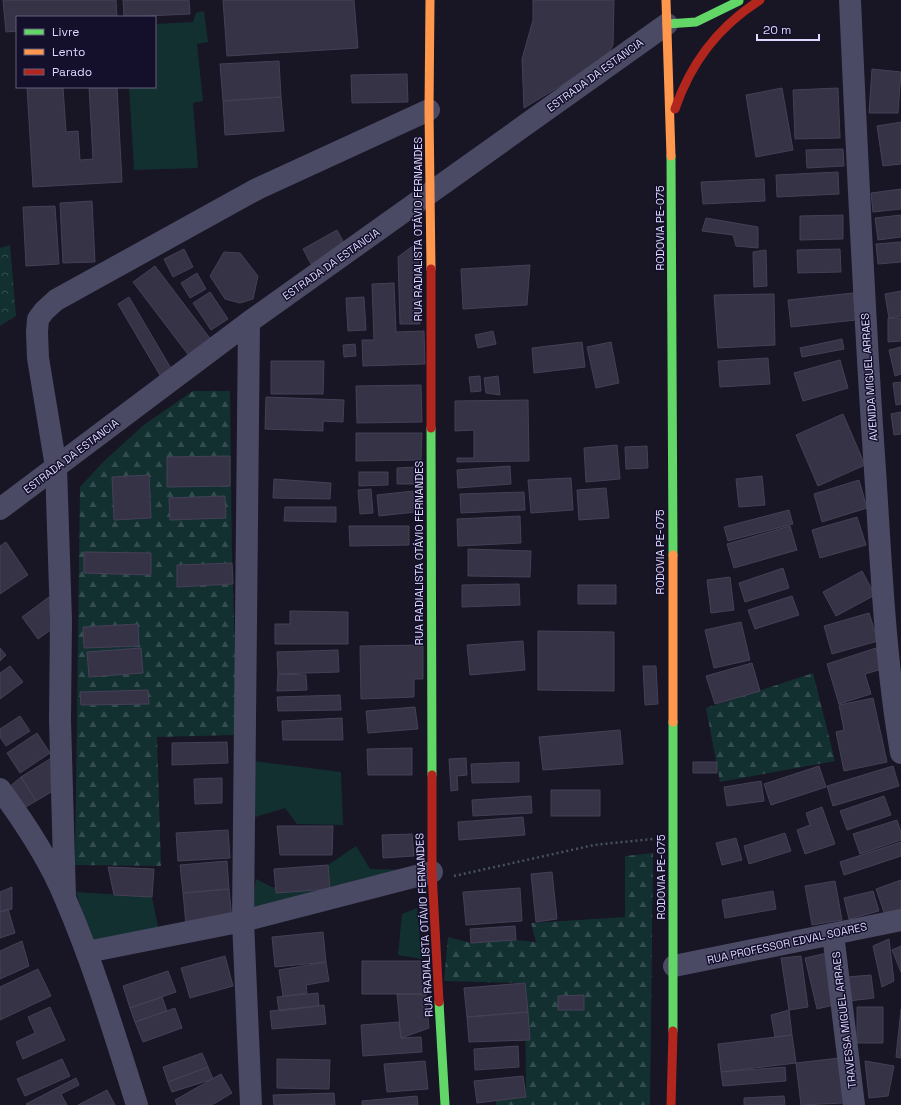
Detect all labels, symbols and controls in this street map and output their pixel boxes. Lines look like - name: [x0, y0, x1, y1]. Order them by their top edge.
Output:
- legend: [16, 16, 156, 88]
- scale bar: [757, 16, 819, 42]
- text: 20 m: [763, 22, 791, 38]
- text: Livre: [52, 24, 79, 40]
- street label: ESTRADA DA ESTANCIA: [544, 35, 646, 115]
- text: Lento: [52, 44, 86, 60]
- text: Parado: [52, 64, 92, 80]
- street label: RUA RADIALISTA OTÁVIO FERNANDES: [411, 137, 425, 321]
- street label: RODOVIA PE-075: [653, 185, 667, 271]
- street label: ESTRADA DA ESTANCIA: [280, 225, 382, 303]
- street label: AVENIDA MIGUEL ARRAES: [858, 312, 880, 441]
- street label: ESTRADA DA ESTANCIA: [21, 416, 121, 496]
- street label: RUA RADIALISTA OTÁVIO FERNANDES: [412, 461, 426, 645]
- street label: RODOVIA PE-075: [653, 509, 667, 595]
- street label: RUA RADIALISTA OTÁVIO FERNANDES: [412, 832, 436, 1017]
- street label: RODOVIA PE-075: [654, 834, 668, 920]
- street label: RUA PROFESSOR EDVAL SOARES: [706, 919, 869, 967]
- street label: TRAVESSA MIGUEL ARRAES: [829, 950, 859, 1089]

